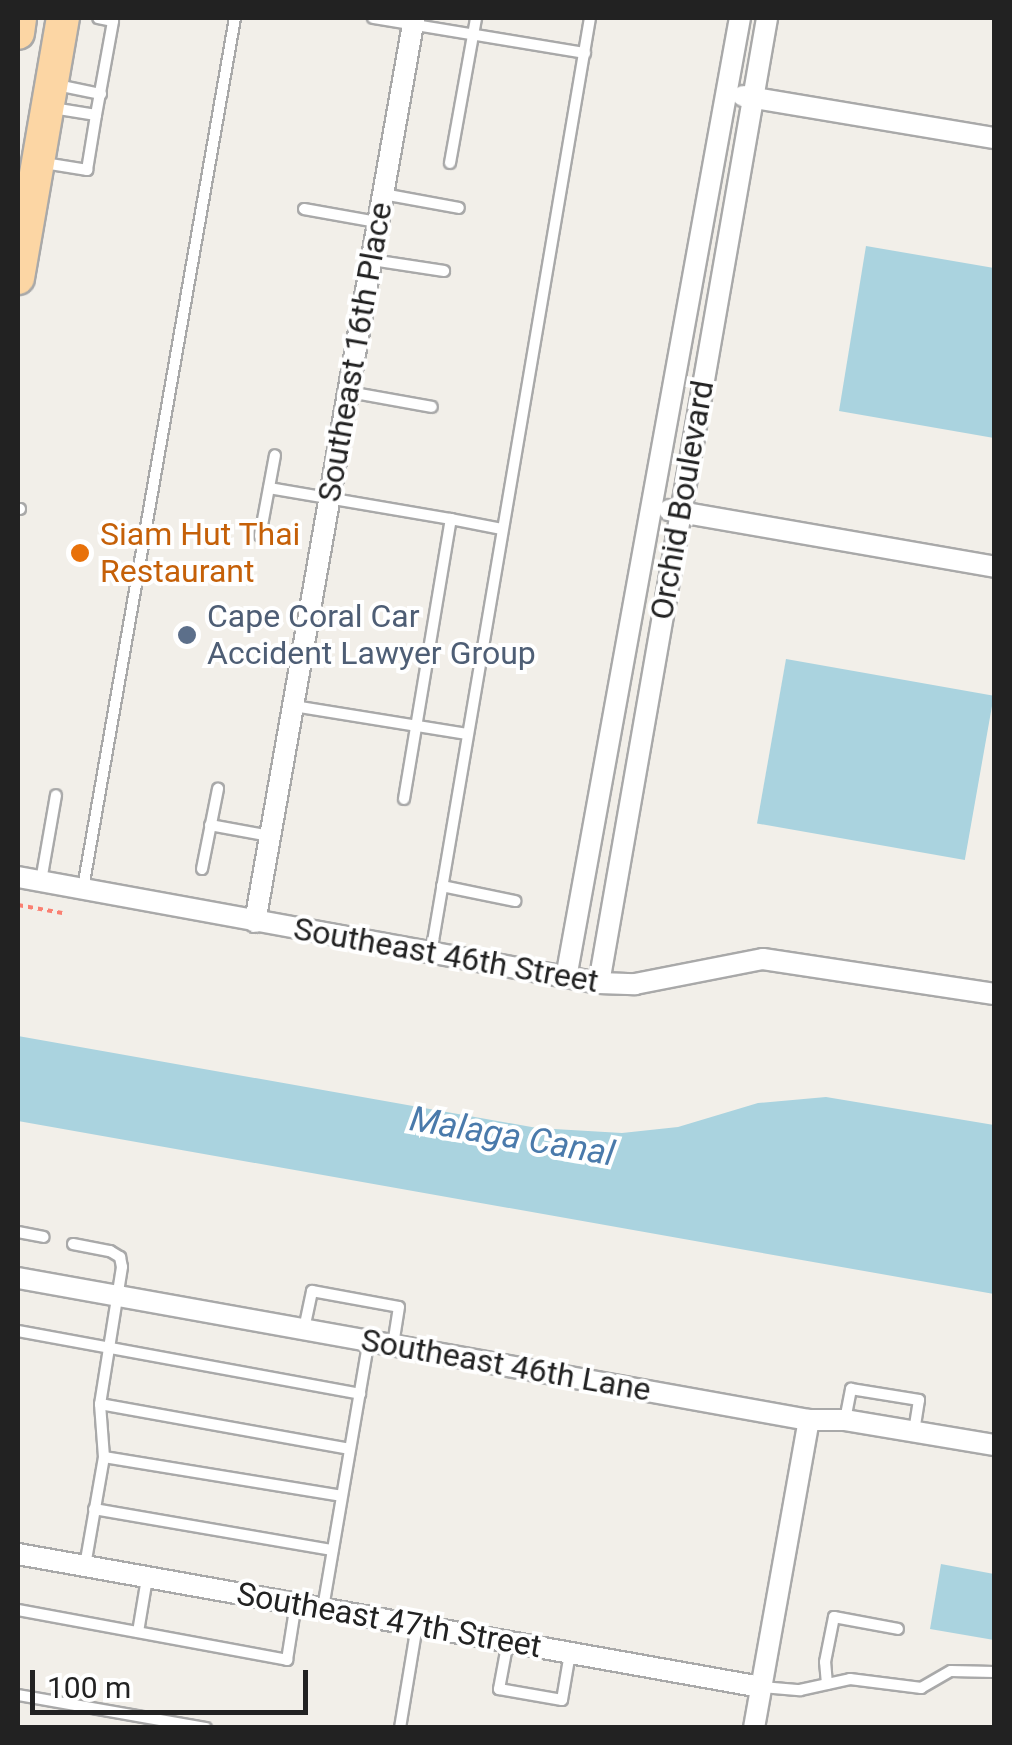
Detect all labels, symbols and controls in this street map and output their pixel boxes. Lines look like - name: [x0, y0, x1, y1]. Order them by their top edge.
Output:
- street label: Southeast 16th Place: [310, 199, 400, 505]
- street label: Orchid Boulevard: [642, 377, 722, 623]
- place label: Siam Hut Thai Restaurant: [100, 516, 301, 591]
- marker: Siam Hut Thai Restaurant: [69, 542, 91, 564]
- place label: Cape Coral Car Accident Lawyer Group: [207, 598, 536, 673]
- marker: Cape Coral Car Accident Lawyer Group: [176, 624, 198, 646]
- street label: Southeast 46th Street: [291, 909, 601, 1001]
- water label: Malaga Canal: [406, 1098, 618, 1176]
- street label: Southeast 46th Lane: [358, 1321, 654, 1409]
- street label: Southeast 47th Street: [234, 1574, 544, 1666]
- scale bar: [35, 1650, 312, 1712]
- text: 100 m: [47, 1670, 131, 1705]

